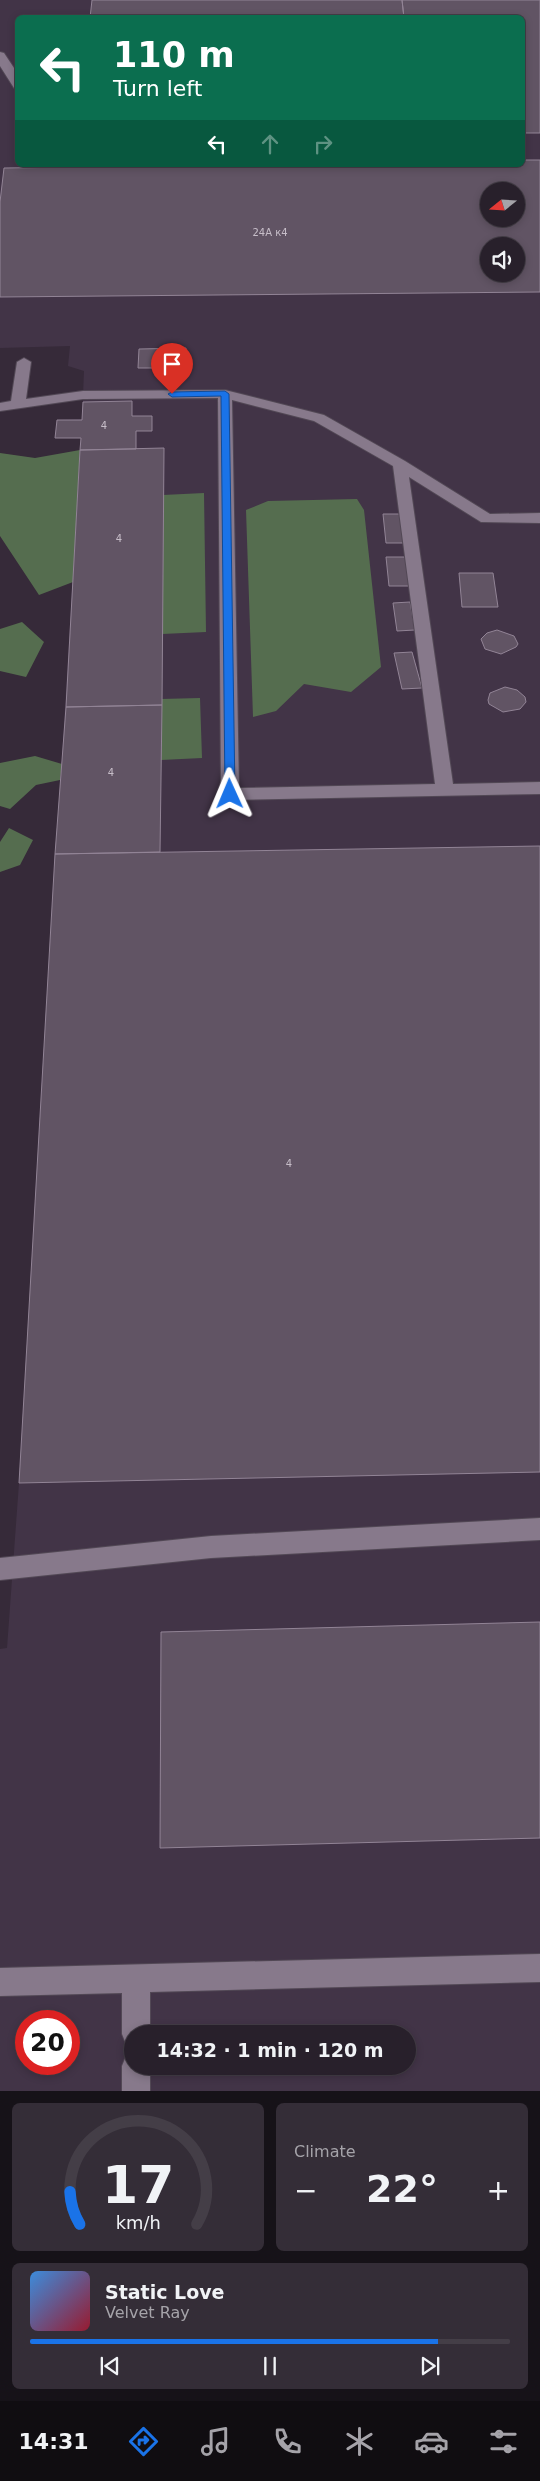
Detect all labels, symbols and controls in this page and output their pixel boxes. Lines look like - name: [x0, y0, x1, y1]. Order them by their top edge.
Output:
- icon: left: [30, 35, 95, 100]
- text: 110 m: [113, 35, 235, 75]
- text: Turn left: [113, 76, 202, 101]
- icon: left: [203, 130, 231, 158]
- icon: ahead: [256, 130, 284, 158]
- icon: right: [309, 130, 337, 158]
- north arrow: [480, 182, 525, 228]
- map controls: [480, 182, 525, 282]
- house number: 24А к4: [252, 227, 288, 238]
- button: sound: [480, 237, 525, 282]
- pin: [151, 343, 193, 394]
- icon: arrive: [158, 350, 186, 378]
- house number: 4: [101, 420, 107, 431]
- house number: 4: [116, 533, 122, 544]
- house number: 4: [108, 767, 114, 778]
- position arrow: [203, 767, 255, 819]
- house number: 4: [286, 1158, 292, 1169]
- speed limit sign: 20: [15, 2010, 80, 2075]
- text: 14:32 · 1 min · 120 m: [156, 2039, 384, 2061]
- text: Climate: [294, 2142, 356, 2161]
- text: 17: [102, 2155, 174, 2215]
- text: 22°: [366, 2167, 438, 2211]
- text: −: [294, 2174, 317, 2207]
- text: +: [487, 2174, 510, 2207]
- text: km/h: [115, 2212, 161, 2233]
- text: Static Love: [105, 2281, 225, 2303]
- text: Velvet Ray: [105, 2303, 190, 2322]
- icon: previous: [96, 2352, 124, 2380]
- icon: pause: [256, 2352, 284, 2380]
- icon: next: [416, 2352, 444, 2380]
- icon: directions: [126, 2424, 161, 2459]
- icon: music: [198, 2424, 233, 2459]
- icon: phone: [270, 2424, 305, 2459]
- icon: climate: [342, 2424, 377, 2459]
- icon: car: [414, 2424, 449, 2459]
- icon: filters: [486, 2424, 521, 2459]
- text: 14:31: [19, 2429, 89, 2454]

